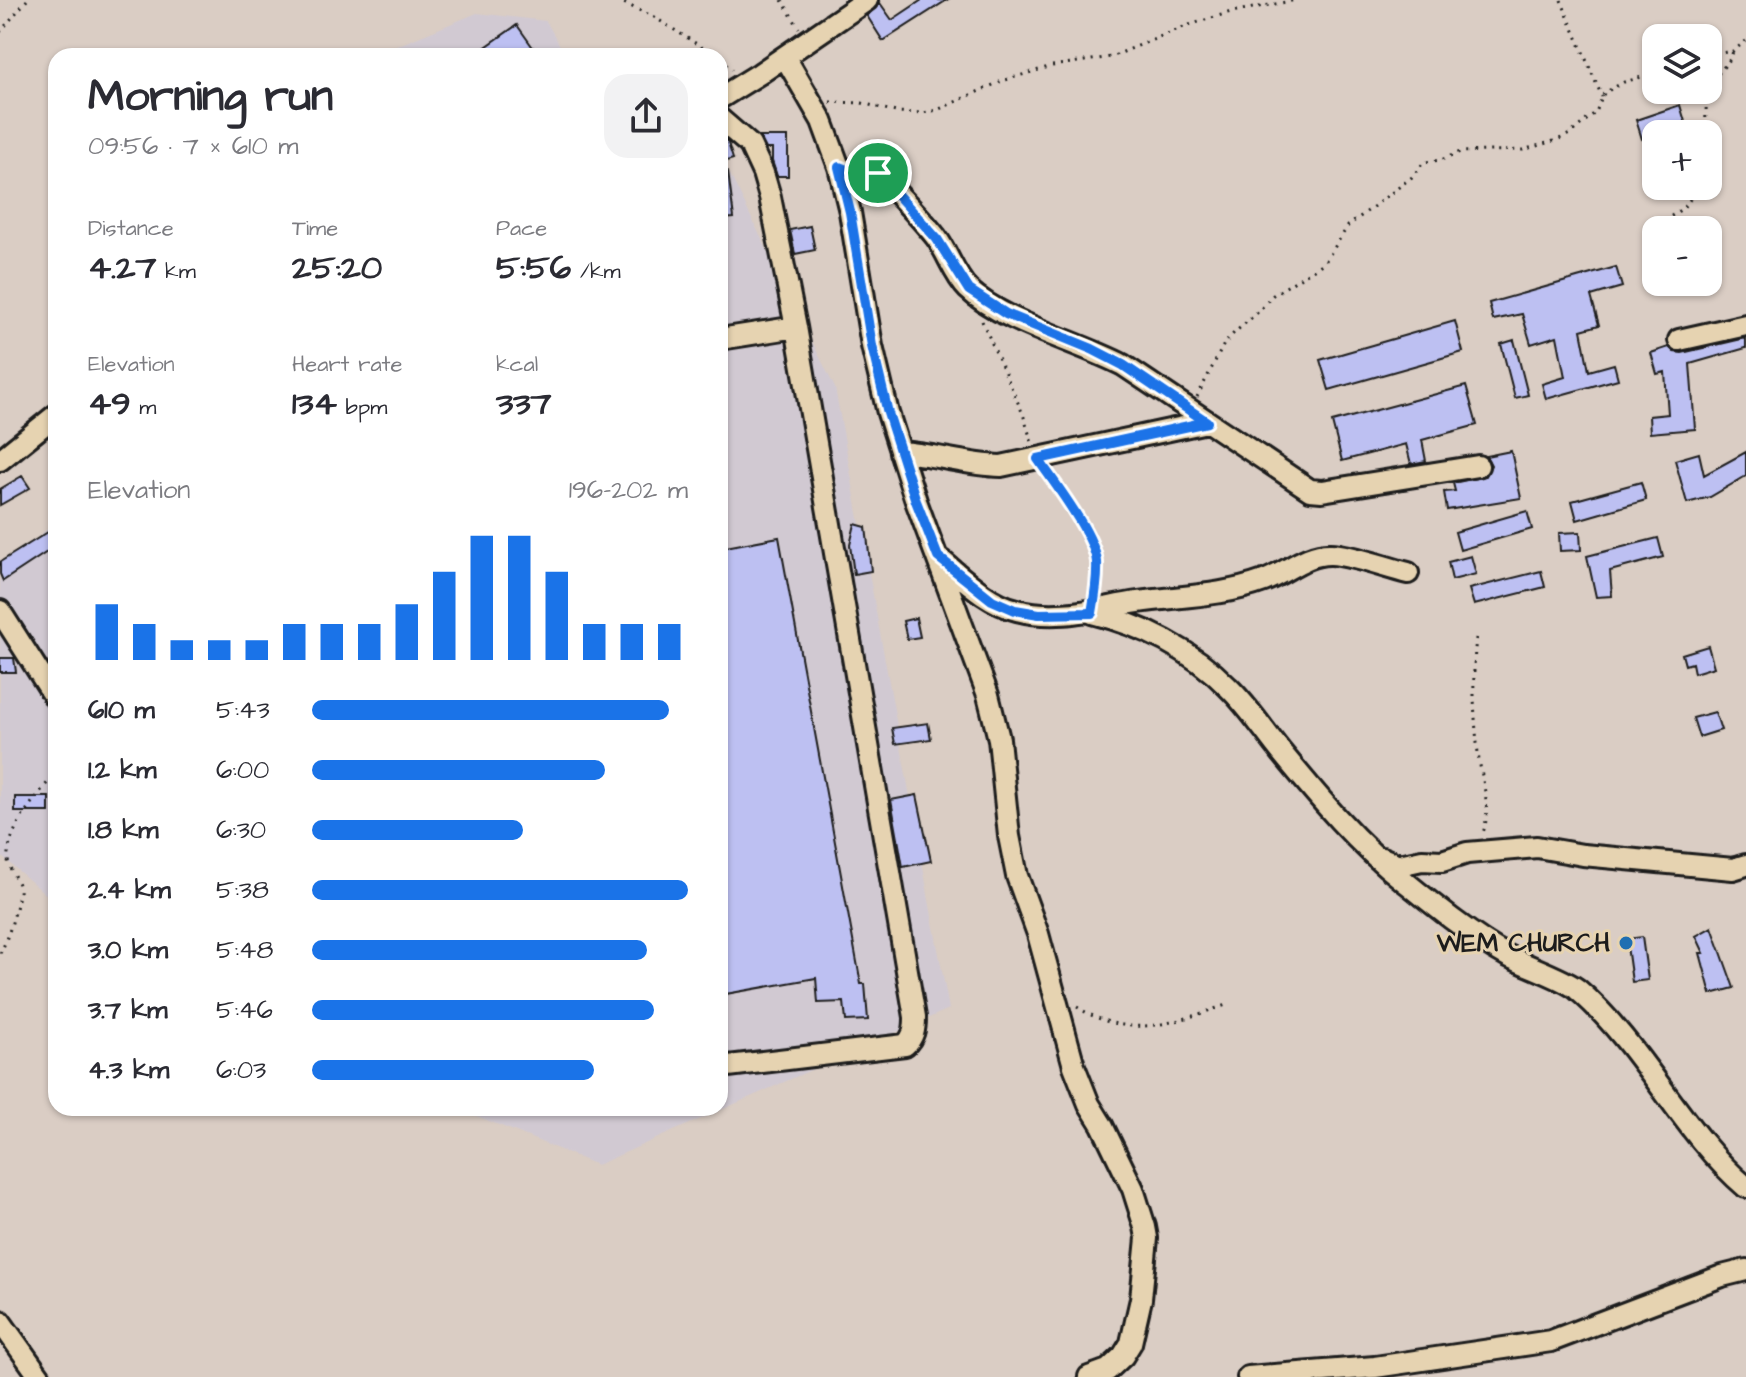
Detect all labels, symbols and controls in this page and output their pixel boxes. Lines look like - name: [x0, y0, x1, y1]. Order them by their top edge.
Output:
- map controls: [1642, 24, 1722, 296]
- button: layers: [1642, 24, 1722, 104]
- text: Morning run: [88, 67, 333, 128]
- button: share: [604, 74, 688, 158]
- button: +: [1642, 120, 1722, 200]
- text: 09:56 · 7 × 610 m: [88, 128, 298, 164]
- pin: [844, 139, 912, 207]
- icon: arrive: [856, 151, 900, 195]
- text: Distance: [88, 213, 174, 244]
- text: Time: [292, 213, 338, 244]
- text: Pace: [496, 213, 547, 244]
- button: −: [1642, 216, 1722, 296]
- text: 4.27: [88, 244, 156, 292]
- text: 25:20: [292, 244, 382, 292]
- text: 5:56: [496, 244, 571, 292]
- text: km: [156, 256, 196, 287]
- text: /km: [571, 256, 621, 287]
- text: Elevation: [88, 349, 175, 380]
- text: Heart rate: [292, 349, 402, 380]
- text: kcal: [496, 349, 538, 380]
- text: 49: [88, 380, 131, 428]
- text: 134: [292, 380, 337, 428]
- text: 337: [496, 380, 552, 428]
- text: m: [131, 392, 156, 423]
- text: bpm: [337, 392, 387, 423]
- text: Elevation: [88, 472, 190, 508]
- text: 196–202 m: [569, 472, 688, 508]
- text: 610 m: [88, 692, 155, 728]
- text: 5:43: [216, 692, 270, 728]
- text: 1.2 km: [88, 752, 156, 788]
- text: 6:00: [216, 752, 269, 788]
- text: 1.8 km: [88, 812, 158, 848]
- text: 6:30: [216, 812, 266, 848]
- text: 2.4 km: [88, 872, 171, 908]
- text: 5:38: [216, 872, 269, 908]
- place label: WEM CHURCH: [1436, 925, 1610, 961]
- text: 3.0 km: [88, 932, 168, 968]
- text: 5:48: [216, 932, 273, 968]
- marker: WEM CHURCH: [1617, 934, 1635, 952]
- text: 3.7 km: [88, 992, 168, 1028]
- text: 5:46: [216, 992, 273, 1028]
- text: 4.3 km: [88, 1052, 169, 1088]
- text: 6:03: [216, 1052, 266, 1088]

